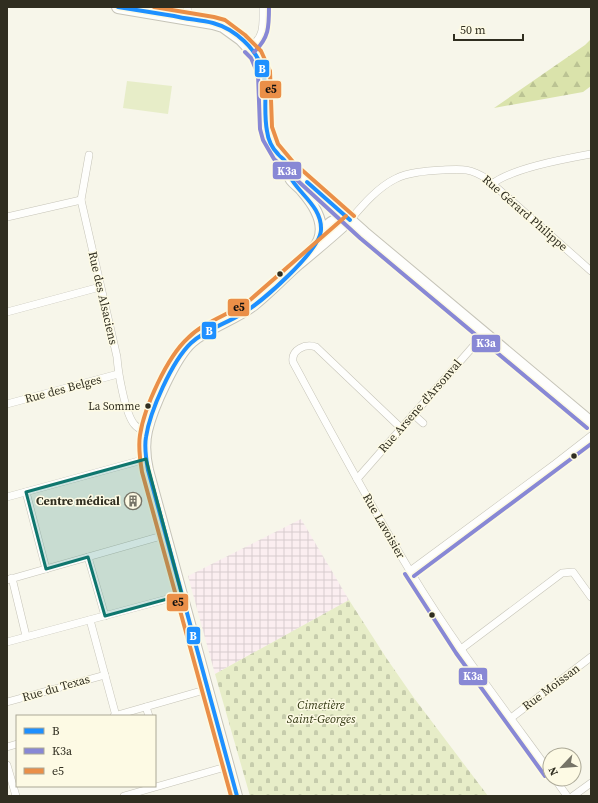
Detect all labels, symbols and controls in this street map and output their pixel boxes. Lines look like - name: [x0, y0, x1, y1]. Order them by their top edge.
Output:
- scale bar: [454, 16, 523, 42]
- text: 50 m: [460, 22, 486, 38]
- line badge: B: [254, 59, 270, 78]
- text: B: [258, 62, 266, 77]
- line badge: e5: [259, 80, 282, 99]
- text: e5: [265, 82, 277, 97]
- line badge: K3a: [272, 161, 302, 180]
- text: K3a: [277, 164, 297, 179]
- street label: Rue Gérard Philippe: [479, 171, 571, 255]
- street label: Rue des Alsaciens: [84, 250, 122, 346]
- unlabelled marker: [275, 269, 285, 279]
- line badge: e5: [227, 298, 250, 317]
- text: e5: [233, 300, 245, 315]
- line badge: B: [201, 321, 217, 340]
- text: B: [205, 324, 213, 339]
- line badge: K3a: [471, 334, 501, 353]
- text: K3a: [476, 336, 496, 351]
- street label: Rue Arsene d'Arsonval: [375, 356, 465, 456]
- street label: Rue des Belges: [23, 371, 103, 407]
- place label: La Somme: [88, 399, 140, 414]
- marker: La Somme: [143, 401, 153, 411]
- unlabelled marker: [569, 451, 579, 461]
- building icon: Centre médical: [123, 491, 143, 511]
- street label: Rue Lavoisier: [359, 491, 409, 561]
- place label: Centre médical: [36, 493, 120, 509]
- line badge: e5: [166, 593, 189, 612]
- text: e5: [172, 595, 184, 610]
- unlabelled marker: [427, 610, 437, 620]
- line badge: B: [186, 626, 201, 645]
- text: B: [189, 629, 197, 644]
- street label: Rue Moissan: [519, 660, 583, 714]
- line badge: K3a: [458, 667, 488, 686]
- text: K3a: [463, 669, 483, 684]
- street label: Rue du Texas: [20, 671, 92, 705]
- park label: Cimetière Saint-Georges: [287, 697, 356, 727]
- legend: [16, 715, 156, 787]
- text: B: [52, 723, 60, 739]
- text: K3a: [52, 743, 73, 759]
- north arrow: [542, 747, 582, 787]
- text: e5: [52, 763, 64, 779]
- text: N: [545, 764, 562, 778]

